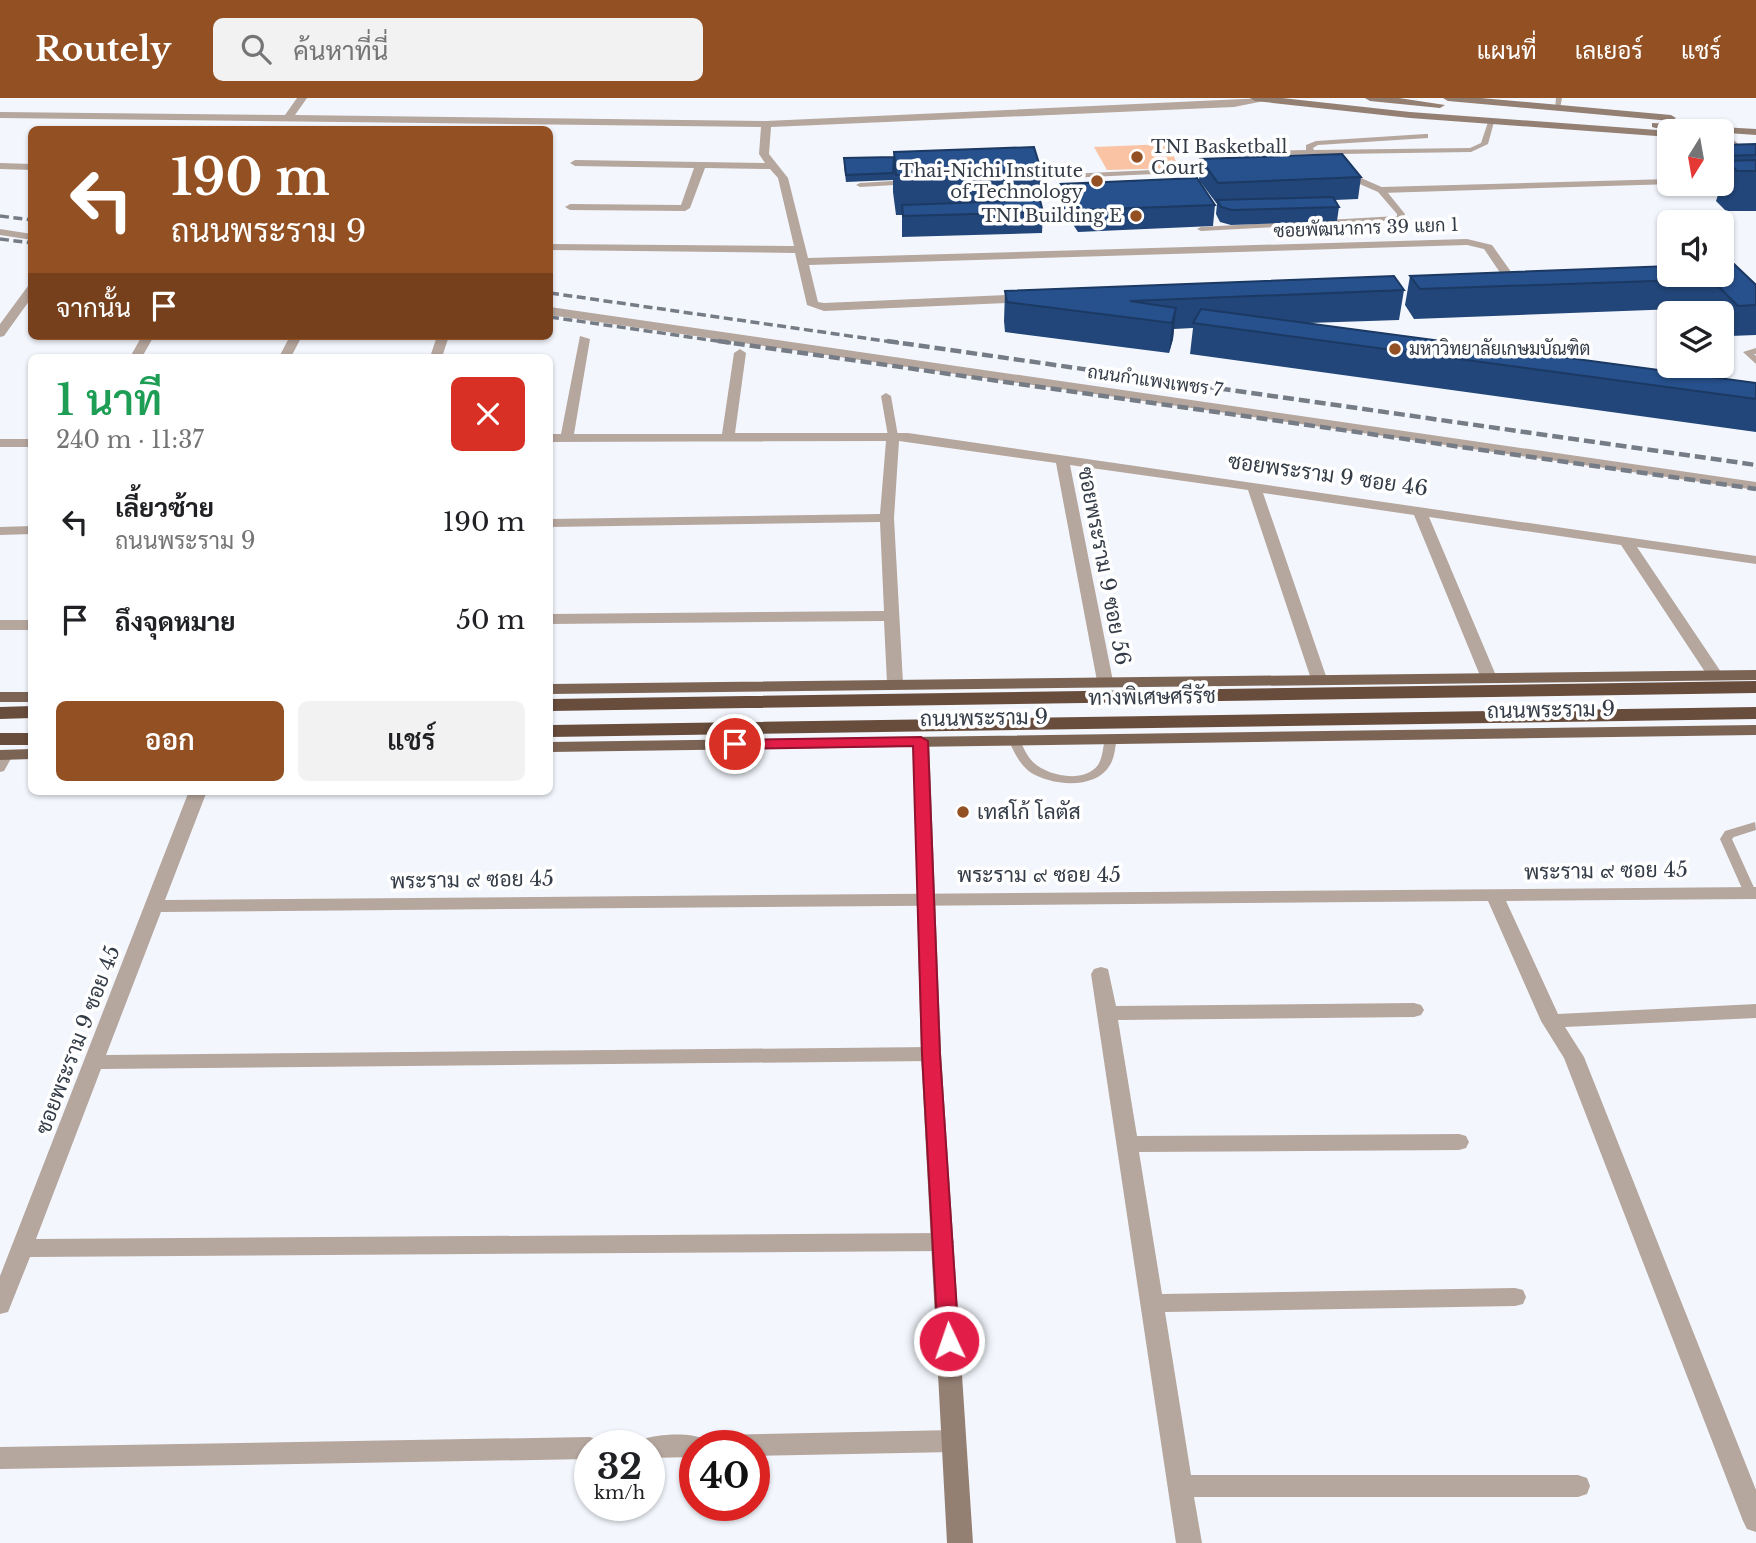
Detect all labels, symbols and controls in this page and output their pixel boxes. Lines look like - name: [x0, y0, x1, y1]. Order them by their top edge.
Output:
- search box: [213, 18, 703, 81]
- text: Routely: [35, 29, 171, 70]
- icon: search: [237, 30, 275, 68]
- text: ค้นหาที่นี่: [293, 35, 388, 67]
- text: แผนที่: [1477, 36, 1537, 65]
- text: เลเยอร์: [1575, 36, 1643, 65]
- text: แชร์: [1681, 36, 1721, 65]
- north arrow: [1657, 119, 1734, 196]
- map controls: [1657, 119, 1734, 378]
- place label: TNI Basketball Court: [1151, 136, 1287, 179]
- text: 190 m: [171, 147, 330, 208]
- marker: TNI Basketball Court: [1129, 149, 1145, 165]
- icon: left: [56, 154, 147, 245]
- place label: Thai-Nichi Institute of Technology: [899, 160, 1083, 203]
- marker: Thai-Nichi Institute of Technology: [1089, 173, 1105, 189]
- place label: TNI Building E: [981, 205, 1122, 227]
- marker: TNI Building E: [1128, 208, 1144, 224]
- button: sound: [1657, 210, 1734, 287]
- text: ถนนพระราม 9: [171, 211, 366, 251]
- street label: ซอยพัฒนาการ 39 แยก 1: [1273, 214, 1459, 242]
- icon: arrive: [145, 287, 183, 325]
- text: จากนั้น: [56, 292, 131, 324]
- button: layers: [1657, 301, 1734, 378]
- place label: มหาวิทยาลัยเกษมบัณฑิต: [1409, 338, 1590, 360]
- marker: มหาวิทยาลัยเกษมบัณฑิต: [1387, 341, 1403, 357]
- street label: ถนนกำแพงเพชร 7: [1086, 361, 1225, 402]
- text: 1 นาที: [56, 374, 162, 426]
- button: close: [451, 377, 525, 451]
- text: 240 m · 11:37: [56, 426, 204, 454]
- street label: ซอยพระราม 9 ซอย 46: [1226, 448, 1430, 502]
- street label: ซอยพระราม 9 ซอย 56: [1072, 465, 1136, 667]
- text: เลี้ยวซ้าย: [115, 492, 214, 524]
- icon: left: [56, 503, 94, 541]
- text: 190 m: [443, 506, 525, 538]
- text: ถนนพระราม 9: [115, 527, 255, 555]
- icon: arrive: [56, 601, 94, 639]
- text: 50 m: [456, 604, 525, 636]
- text: ถึงจุดหมาย: [115, 606, 236, 638]
- street label: ทางพิเศษศรีรัช: [1088, 683, 1216, 711]
- street label: ถนนพระราม 9: [1487, 696, 1615, 724]
- button: ออก: [56, 701, 284, 781]
- button: แชร์: [298, 701, 525, 781]
- street label: ถนนพระราม 9: [920, 704, 1048, 732]
- pin: [705, 714, 765, 774]
- icon: arrive: [716, 725, 754, 763]
- place label: เทสโก้ โลตัส: [977, 799, 1081, 825]
- marker: เทสโก้ โลตัส: [955, 804, 971, 820]
- street label: พระราม ๙ ซอย 45: [1524, 857, 1688, 885]
- street label: พระราม ๙ ซอย 45: [957, 862, 1121, 888]
- street label: พระราม ๙ ซอย 45: [390, 866, 554, 894]
- street label: ซอยพระราม 9 ซอย 45: [30, 942, 126, 1138]
- position arrow: [912, 1304, 986, 1378]
- speed limit sign: 40: [679, 1430, 770, 1521]
- text: 32: [597, 1445, 642, 1488]
- text: km/h: [594, 1482, 645, 1504]

